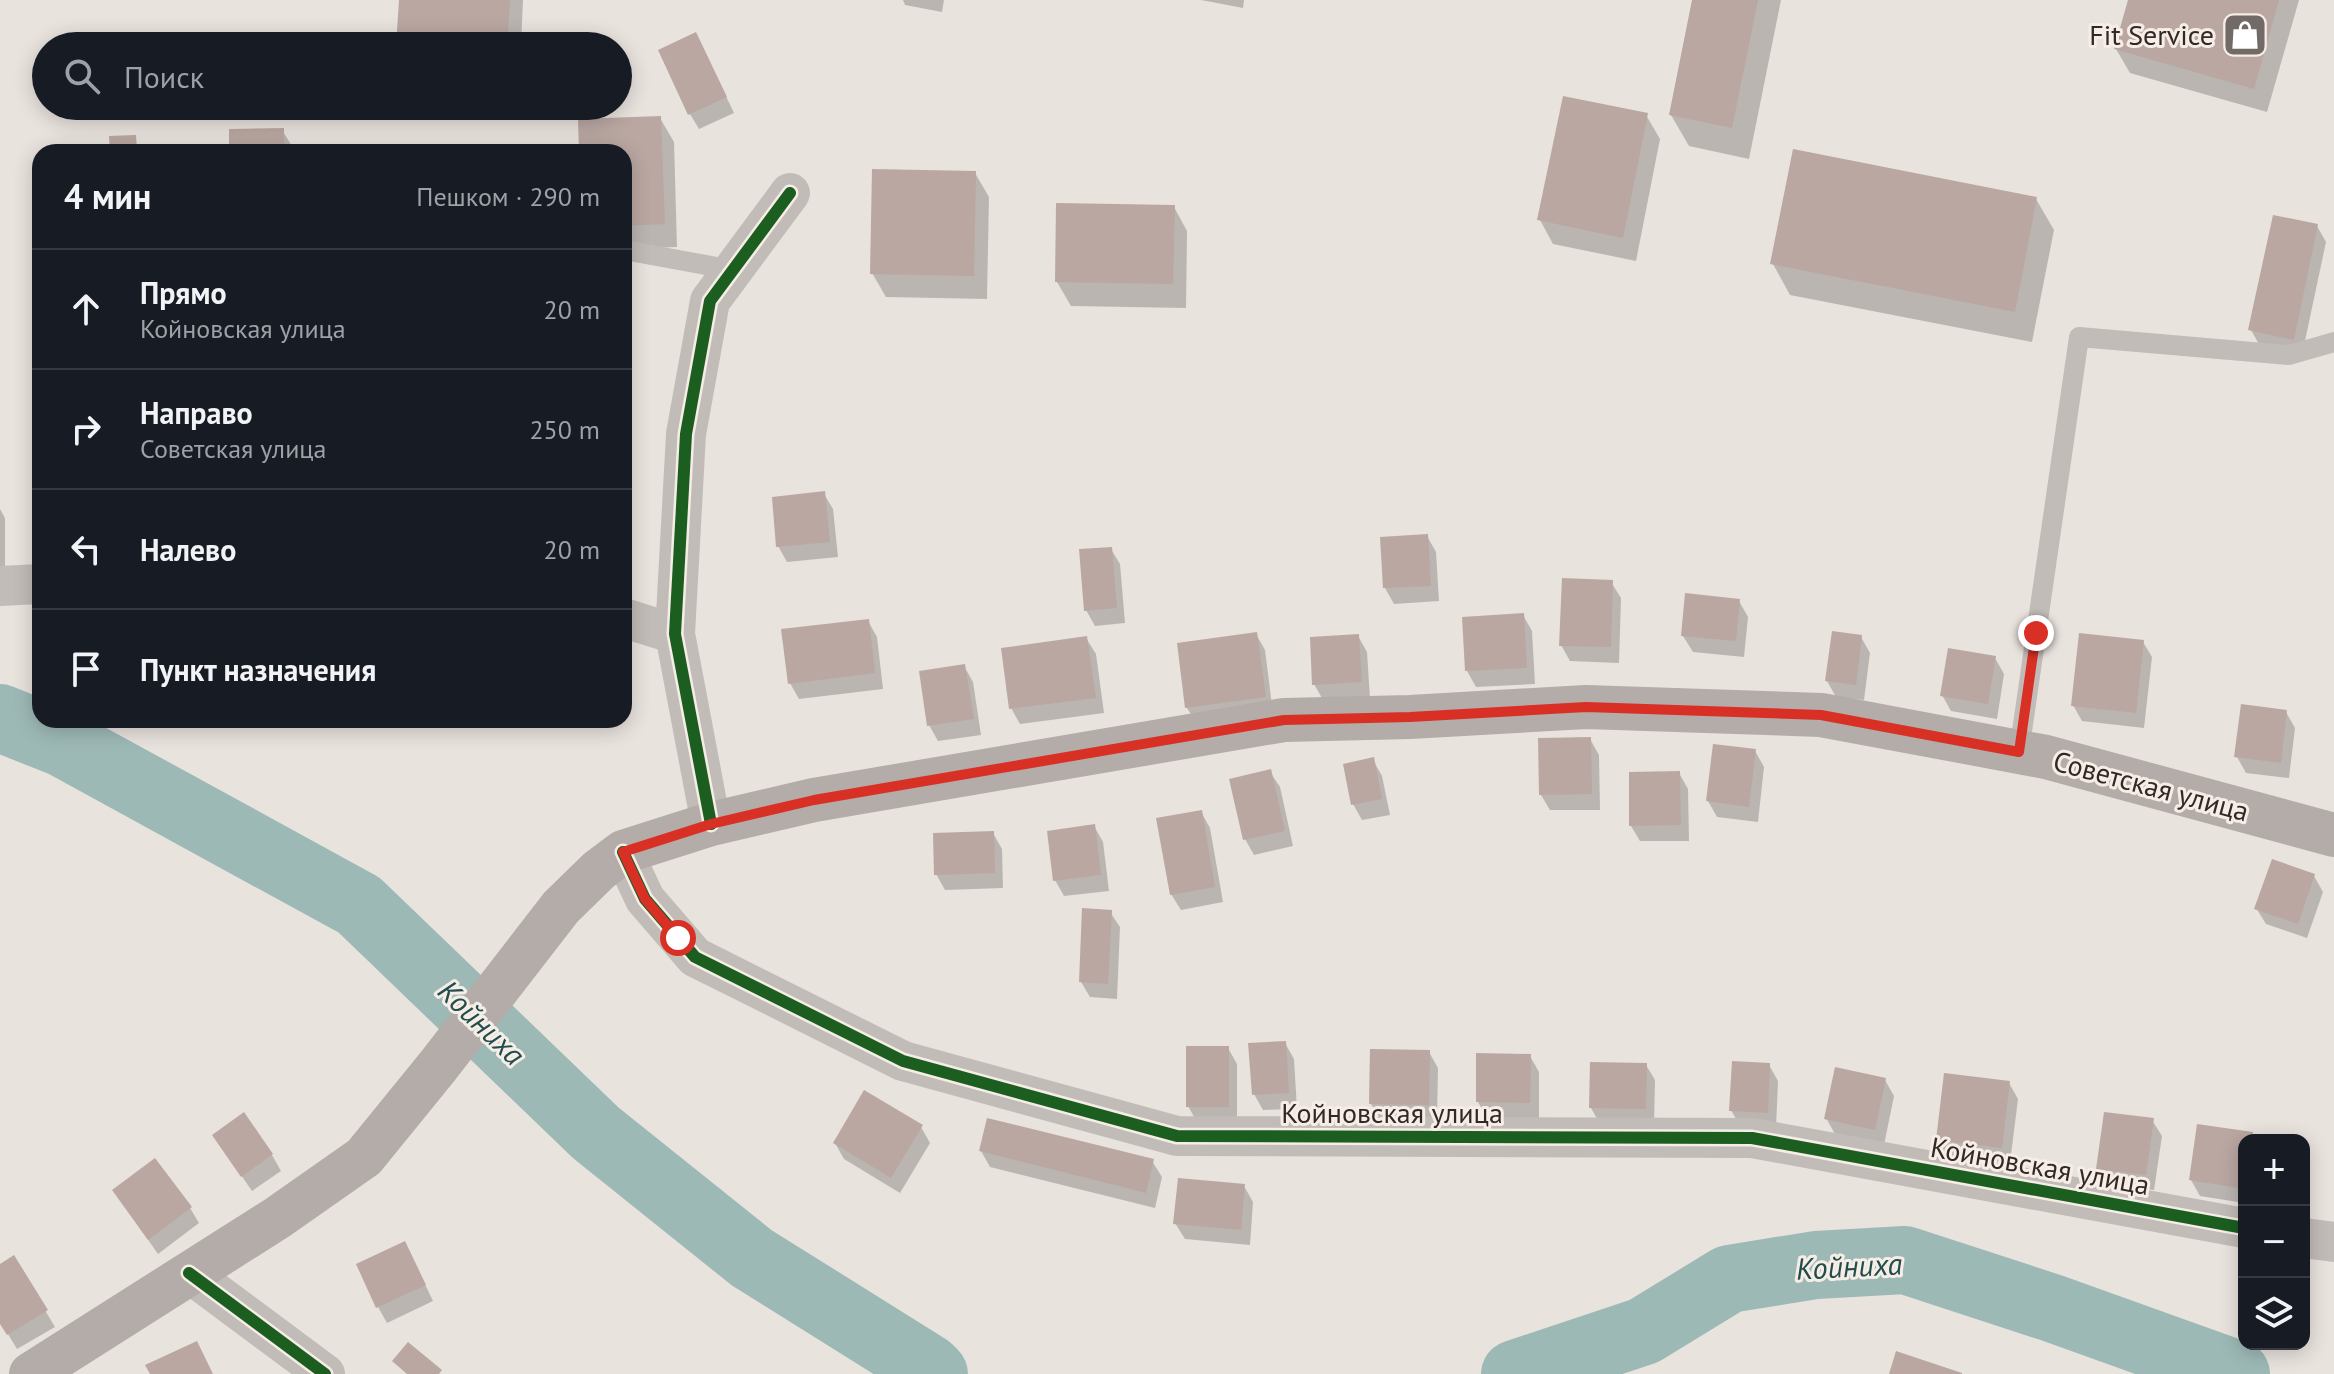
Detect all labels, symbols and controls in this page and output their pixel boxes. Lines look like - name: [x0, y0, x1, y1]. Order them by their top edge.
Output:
- shop icon: Fit Service: [2221, 11, 2269, 59]
- place label: Fit Service: [2089, 16, 2214, 53]
- search box: [32, 32, 632, 120]
- icon: search: [60, 54, 104, 98]
- text: Поиск: [124, 57, 204, 96]
- text: 4 мин: [64, 174, 151, 218]
- text: Пешком · 290 m: [416, 180, 600, 213]
- text: Прямо: [140, 273, 227, 312]
- icon: ahead: [64, 287, 108, 331]
- text: 20 m: [544, 293, 600, 326]
- text: Койновская улица: [140, 312, 346, 345]
- text: Направо: [140, 393, 253, 432]
- icon: right: [64, 407, 108, 451]
- text: 250 m: [529, 413, 600, 446]
- text: Советская улица: [140, 432, 327, 465]
- icon: left: [64, 527, 108, 571]
- text: Налево: [140, 530, 236, 569]
- text: 20 m: [544, 533, 600, 566]
- route end: [2018, 615, 2054, 651]
- icon: arrive: [64, 647, 108, 691]
- text: Пункт назначения: [140, 650, 376, 689]
- street label: Советская улица: [2049, 742, 2253, 829]
- route start: [660, 920, 696, 956]
- water label: Койниха: [430, 971, 534, 1073]
- street label: Койновская улица: [1281, 1094, 1503, 1131]
- street label: Койновская улица: [1928, 1128, 2152, 1203]
- map controls: [2238, 1134, 2310, 1350]
- button: +: [2238, 1134, 2310, 1206]
- button: −: [2238, 1206, 2310, 1278]
- water label: Койниха: [1795, 1243, 1903, 1288]
- button: layers: [2238, 1278, 2310, 1350]

